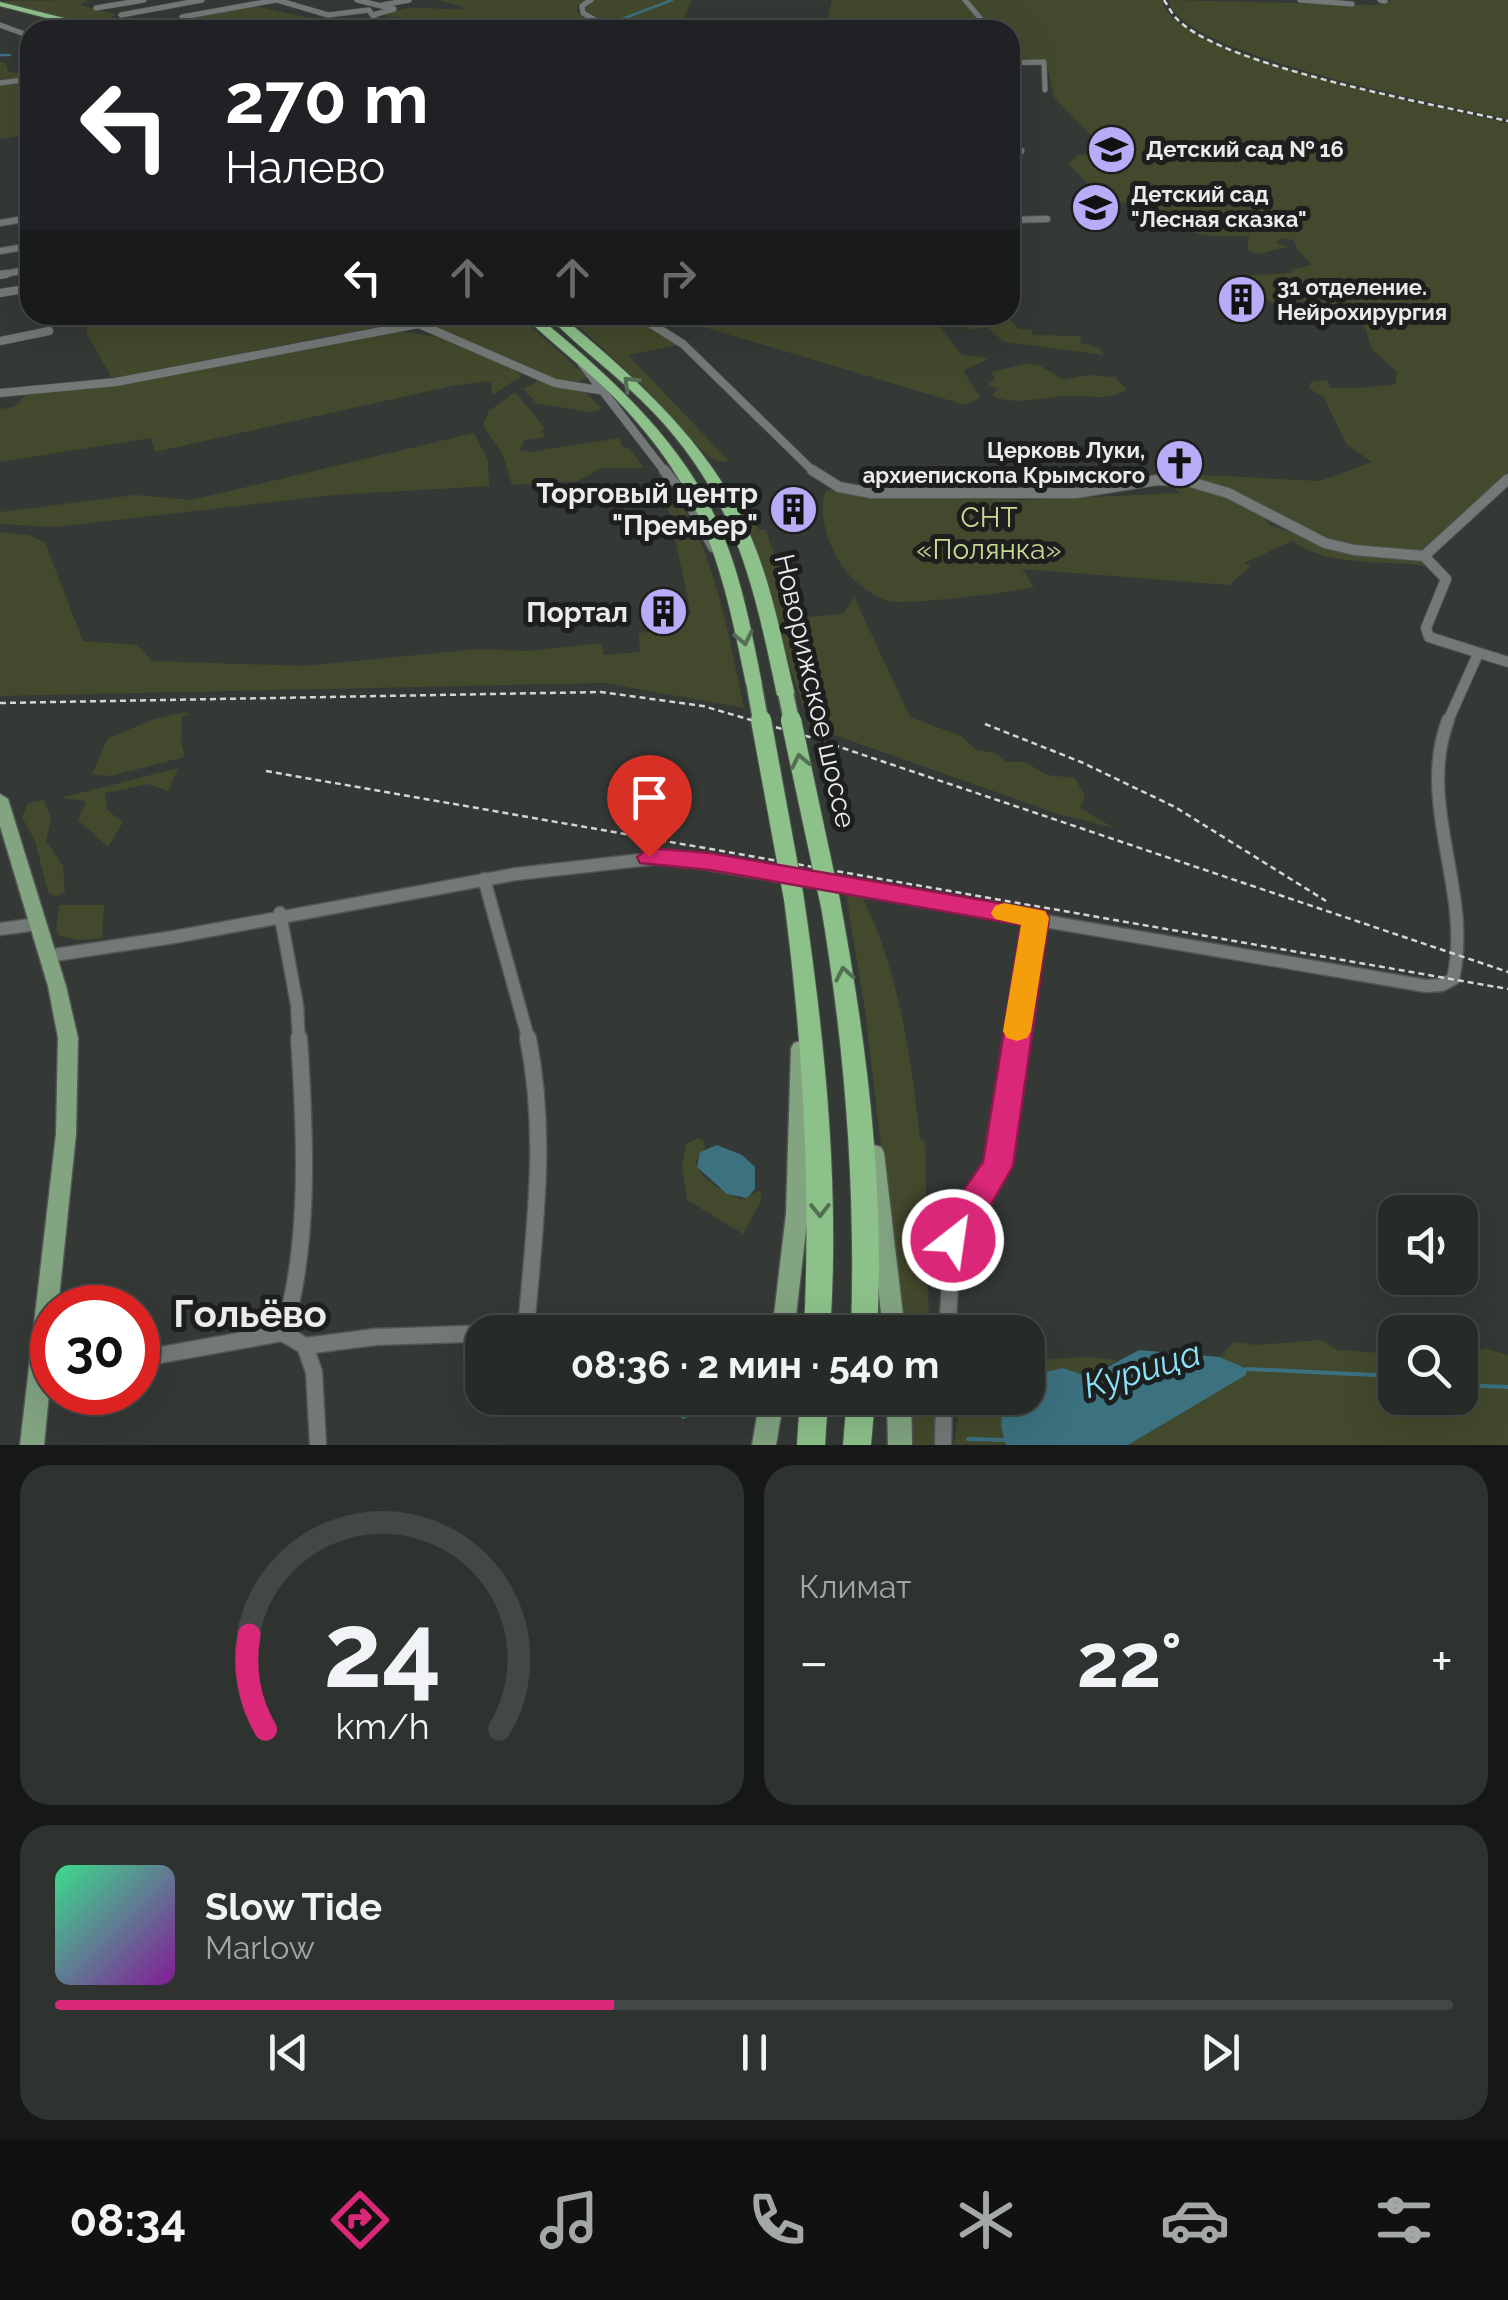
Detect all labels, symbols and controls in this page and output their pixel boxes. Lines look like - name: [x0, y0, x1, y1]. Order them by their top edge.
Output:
- text: 270 m: [225, 57, 429, 139]
- icon: left: [60, 60, 190, 190]
- school or university icon: Детский сад № 16: [1085, 123, 1137, 175]
- place label: Детский сад № 16: [1146, 136, 1344, 162]
- text: Налево: [225, 141, 385, 194]
- school or university icon: Детский сад "Лесная сказка": [1070, 181, 1122, 233]
- place label: Детский сад "Лесная сказка": [1131, 181, 1307, 232]
- icon: left: [335, 250, 390, 305]
- icon: ahead: [440, 250, 495, 305]
- icon: ahead: [545, 250, 600, 305]
- icon: right: [650, 250, 705, 305]
- building icon: 31 отделение. Нейрохирургия: [1216, 274, 1268, 326]
- place label: 31 отделение. Нейрохирургия: [1277, 274, 1447, 325]
- one-way arrow: [624, 377, 642, 395]
- place label: Церковь Луки, архиепископа Крымского: [863, 437, 1145, 488]
- church icon: Церковь Луки, архиепископа Крымского: [1154, 437, 1206, 489]
- place label: Торговый центр "Премьер": [536, 477, 758, 542]
- building icon: Торговый центр "Премьер": [767, 483, 819, 535]
- park label: СНТ «Полянка»: [916, 501, 1062, 566]
- street label: Новорижское шоссе: [767, 551, 863, 831]
- building icon: Портал: [637, 586, 689, 638]
- place label: Портал: [526, 596, 628, 629]
- one-way arrow: [733, 629, 754, 646]
- one-way arrow: [791, 752, 812, 769]
- pin: [607, 755, 692, 858]
- icon: arrive: [622, 770, 677, 825]
- one-way arrow: [834, 966, 855, 982]
- position arrow: [901, 1188, 1005, 1292]
- map controls: [1378, 1195, 1478, 1415]
- button: sound: [1378, 1195, 1478, 1295]
- one-way arrow: [809, 1204, 831, 1219]
- speed limit sign: 30: [30, 1285, 160, 1415]
- district label: Гольёво: [173, 1291, 327, 1336]
- button: search: [1378, 1315, 1478, 1415]
- water label: Курица: [1078, 1332, 1206, 1406]
- text: 08:36 · 2 мин · 540 m: [571, 1342, 939, 1387]
- text: Климат: [799, 1568, 911, 1605]
- text: 24: [323, 1589, 441, 1711]
- text: 22°: [1077, 1616, 1182, 1705]
- text: −: [799, 1629, 829, 1694]
- text: +: [1430, 1629, 1453, 1694]
- text: km/h: [335, 1705, 429, 1747]
- text: Slow Tide: [205, 1884, 382, 1929]
- text: Marlow: [205, 1929, 315, 1966]
- icon: previous: [261, 2025, 316, 2080]
- icon: pause: [727, 2025, 782, 2080]
- icon: next: [1193, 2025, 1248, 2080]
- icon: directions: [325, 2185, 395, 2255]
- icon: music: [534, 2185, 604, 2255]
- icon: phone: [742, 2185, 812, 2255]
- icon: climate: [951, 2185, 1021, 2255]
- icon: car: [1160, 2185, 1230, 2255]
- icon: filters: [1369, 2185, 1439, 2255]
- text: 08:34: [69, 2194, 186, 2247]

